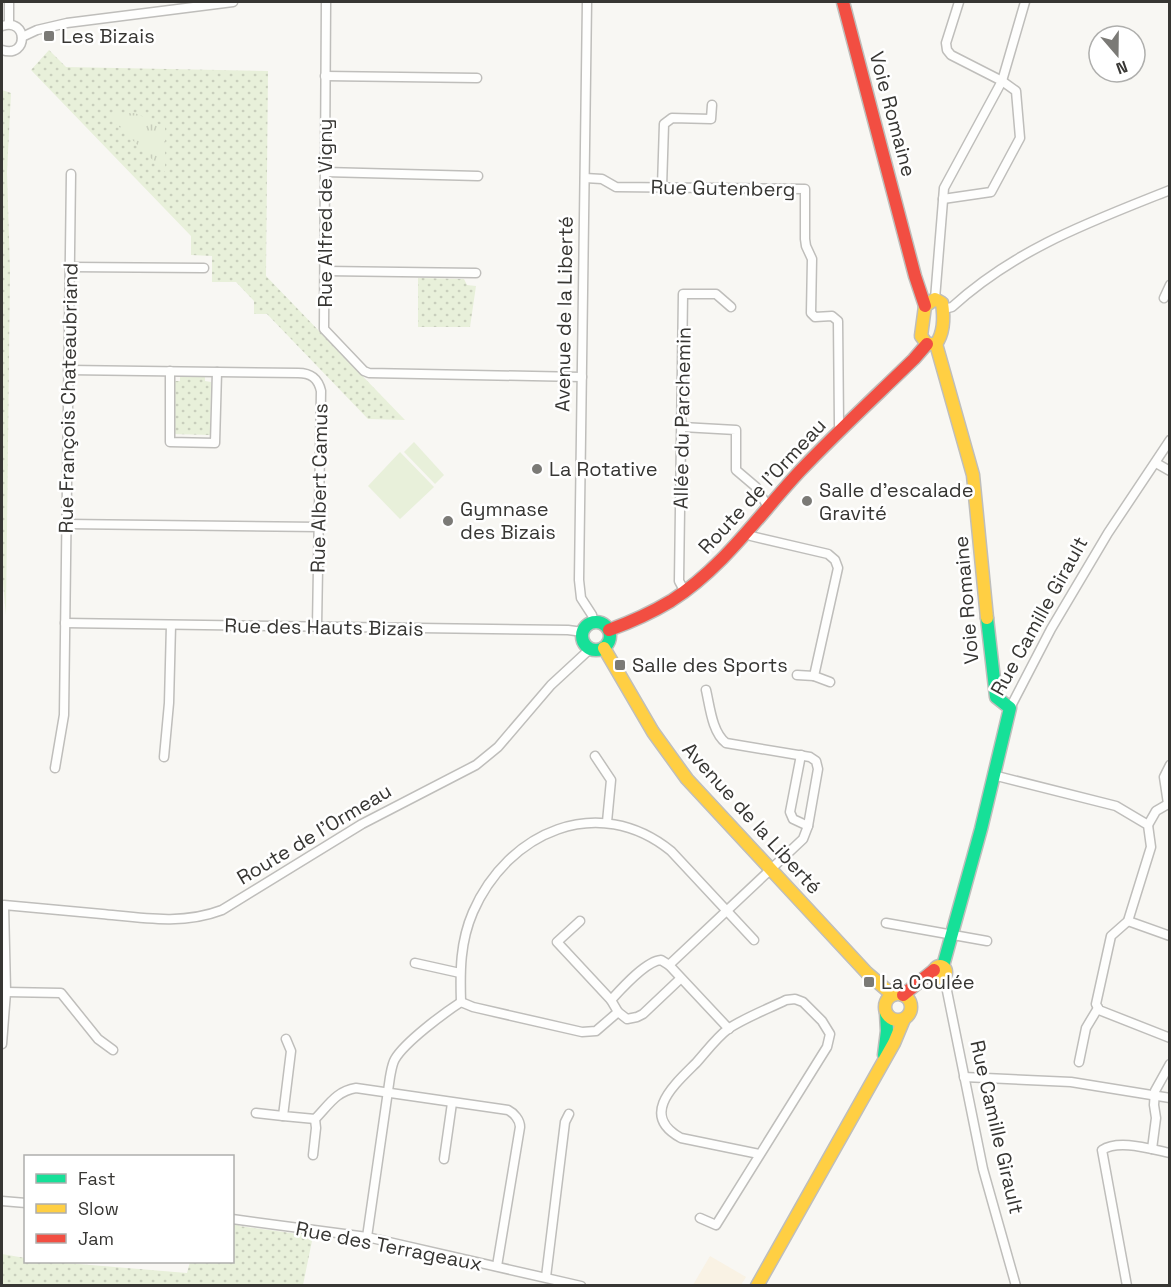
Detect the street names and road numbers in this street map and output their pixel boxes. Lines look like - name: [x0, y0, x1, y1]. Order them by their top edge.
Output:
- street label: Voie Romaine: [864, 49, 922, 179]
- street label: Rue Alfred de Vigny: [312, 118, 338, 308]
- street label: Rue Gutenberg: [650, 174, 796, 202]
- street label: Avenue de la Liberté: [549, 216, 579, 412]
- street label: Rue François Chateaubriand: [53, 262, 83, 534]
- street label: Allée du Parchemin: [667, 327, 697, 509]
- street label: Rue Albert Camus: [305, 403, 333, 573]
- street label: Route de l'Ormeau: [692, 413, 832, 559]
- street label: Rue Camille Girault: [984, 532, 1094, 700]
- street label: Voie Romaine: [947, 535, 985, 665]
- street label: Rue des Hauts Bizais: [224, 612, 424, 642]
- street label: Avenue de la Liberté: [677, 736, 827, 900]
- street label: Route de l'Ormeau: [232, 778, 396, 890]
- street label: Rue Camille Girault: [964, 1037, 1030, 1217]
- street label: Rue des Terrageaux: [294, 1215, 484, 1277]

